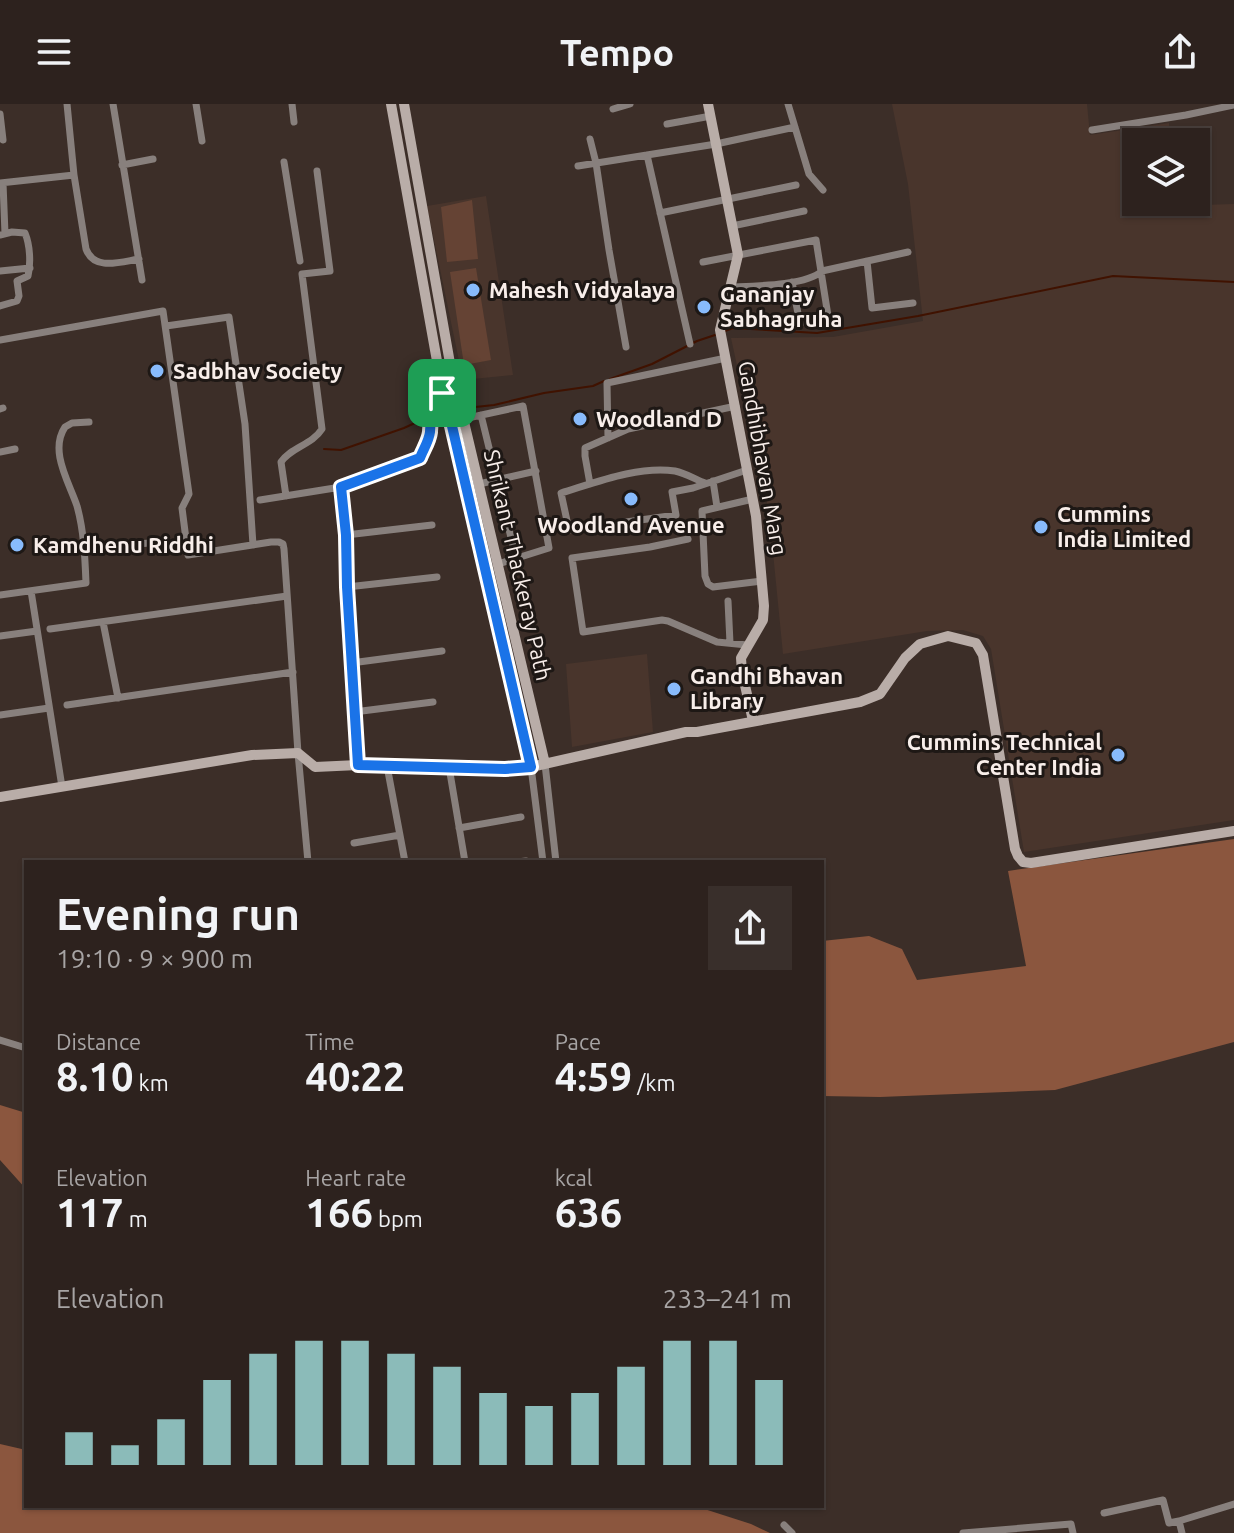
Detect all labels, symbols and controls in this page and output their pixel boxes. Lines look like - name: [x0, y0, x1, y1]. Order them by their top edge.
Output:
- icon: menu: [32, 30, 76, 74]
- icon: share: [1158, 30, 1202, 74]
- text: Tempo: [560, 32, 674, 73]
- map controls: [1122, 128, 1210, 216]
- button: layers: [1122, 128, 1210, 216]
- place label: Mahesh Vidyalaya: [489, 277, 676, 302]
- marker: Mahesh Vidyalaya: [464, 281, 482, 299]
- place label: Gananjay Sabhagruha: [720, 281, 842, 331]
- marker: Gananjay Sabhagruha: [695, 298, 713, 316]
- place label: Sadbhav Society: [173, 358, 343, 383]
- pin: [408, 359, 476, 427]
- street label: Gandhibhavan Marg: [734, 359, 793, 557]
- marker: Sadbhav Society: [148, 362, 166, 380]
- icon: arrive: [420, 371, 464, 415]
- place label: Woodland D: [596, 406, 722, 431]
- marker: Woodland D: [571, 410, 589, 428]
- street label: Shrikant Thackeray Path: [480, 447, 557, 683]
- marker: Woodland Avenue: [622, 490, 640, 508]
- place label: Cummins India Limited: [1057, 501, 1191, 551]
- place label: Woodland Avenue: [537, 512, 725, 537]
- marker: Cummins India Limited: [1032, 518, 1050, 536]
- place label: Kamdhenu Riddhi: [33, 532, 214, 557]
- marker: Kamdhenu Riddhi: [8, 536, 26, 554]
- place label: Gandhi Bhavan Library: [690, 663, 843, 713]
- marker: Gandhi Bhavan Library: [665, 680, 683, 698]
- place label: Cummins Technical Center India: [907, 729, 1102, 779]
- marker: Cummins Technical Center India: [1109, 746, 1127, 764]
- button: share: [708, 886, 792, 970]
- text: Evening run: [56, 889, 300, 938]
- text: 19:10 · 9 × 900 m: [56, 944, 253, 973]
- text: Distance: [56, 1029, 141, 1054]
- text: Time: [305, 1029, 355, 1054]
- text: Pace: [555, 1029, 601, 1054]
- text: 8.10: [56, 1054, 134, 1099]
- text: 40:22: [305, 1054, 405, 1099]
- text: 4:59: [555, 1054, 632, 1099]
- text: km: [134, 1070, 169, 1095]
- text: /km: [632, 1070, 675, 1095]
- text: Elevation: [56, 1165, 148, 1190]
- text: Heart rate: [305, 1165, 407, 1190]
- text: kcal: [555, 1165, 593, 1190]
- text: 117: [56, 1190, 124, 1235]
- text: 166: [305, 1190, 373, 1235]
- text: 636: [555, 1190, 622, 1235]
- text: m: [124, 1206, 148, 1231]
- text: bpm: [373, 1206, 423, 1231]
- text: Elevation: [56, 1284, 164, 1313]
- text: 233–241 m: [663, 1284, 792, 1313]

